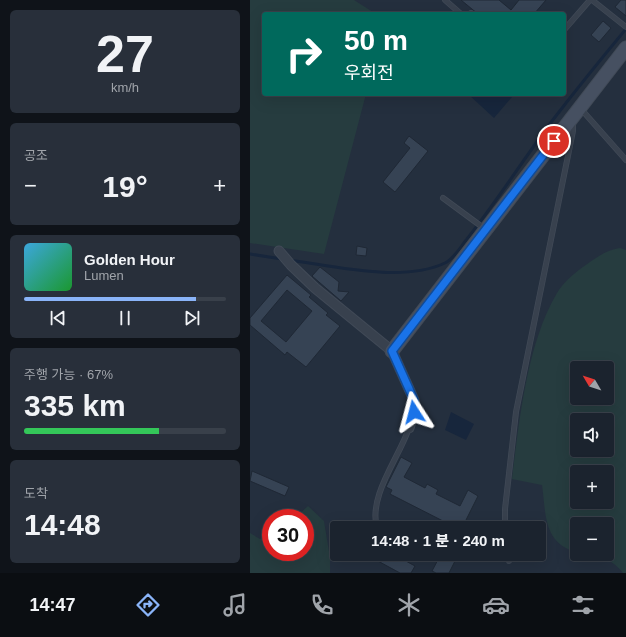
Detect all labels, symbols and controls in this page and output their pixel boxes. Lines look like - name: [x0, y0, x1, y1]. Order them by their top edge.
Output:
- text: 27: [96, 25, 154, 83]
- text: 50 m: [344, 25, 408, 56]
- icon: right: [278, 28, 330, 80]
- text: 우회전: [344, 63, 394, 83]
- text: km/h: [111, 80, 139, 95]
- pin: [537, 124, 571, 158]
- icon: arrive: [543, 130, 565, 152]
- text: 공조: [24, 148, 48, 163]
- text: 19°: [102, 170, 148, 203]
- text: −: [24, 173, 37, 198]
- text: +: [213, 173, 226, 198]
- text: Golden Hour: [84, 251, 175, 268]
- text: Lumen: [84, 268, 124, 283]
- icon: previous: [47, 307, 69, 329]
- icon: pause: [114, 307, 136, 329]
- icon: next: [181, 307, 203, 329]
- north arrow: [570, 361, 614, 405]
- map controls: [570, 361, 614, 561]
- text: 주행 가능 · 67%: [24, 367, 113, 382]
- text: 335 km: [24, 389, 126, 422]
- position arrow: [393, 391, 435, 433]
- button: sound: [570, 413, 614, 457]
- button: +: [570, 465, 614, 509]
- text: 도착: [24, 486, 48, 501]
- text: 14:48: [24, 508, 101, 541]
- speed limit sign: 30: [262, 509, 314, 561]
- button: −: [570, 517, 614, 561]
- text: 14:48 · 1 분 · 240 m: [371, 532, 505, 549]
- icon: directions: [134, 591, 162, 619]
- icon: music: [221, 591, 249, 619]
- icon: phone: [308, 591, 336, 619]
- icon: climate: [395, 591, 423, 619]
- icon: car: [482, 591, 510, 619]
- icon: filters: [569, 591, 597, 619]
- text: 14:47: [29, 595, 75, 615]

